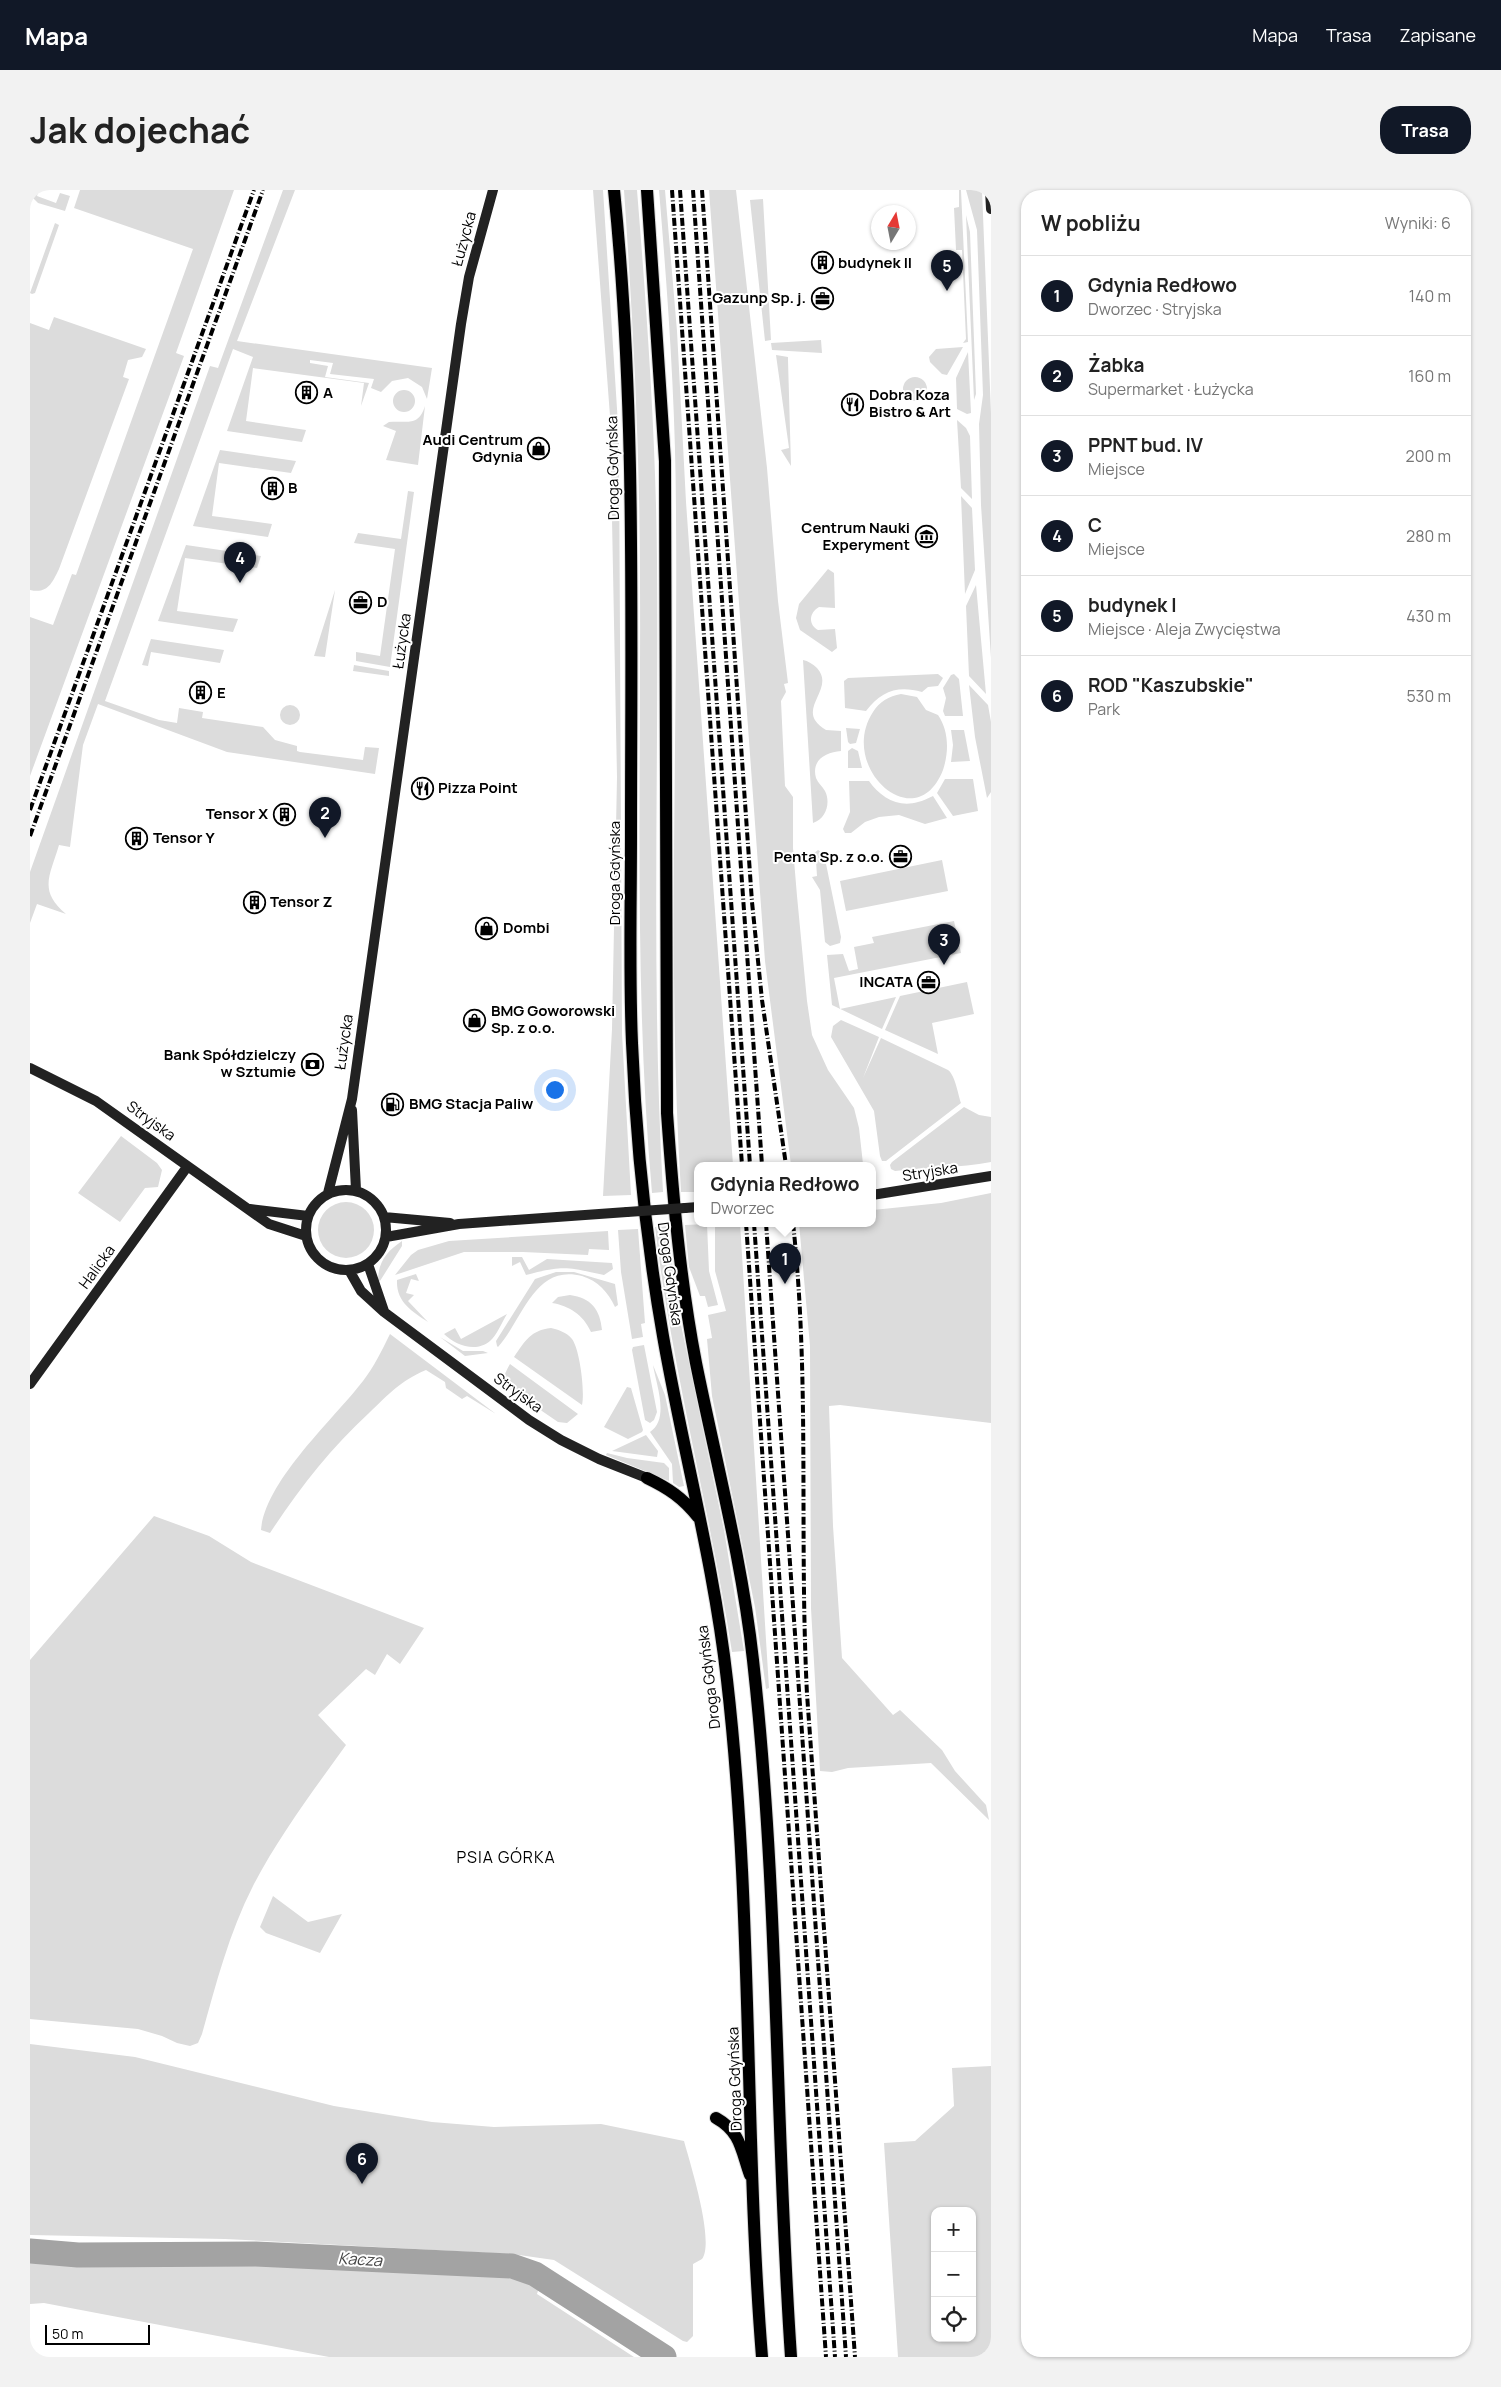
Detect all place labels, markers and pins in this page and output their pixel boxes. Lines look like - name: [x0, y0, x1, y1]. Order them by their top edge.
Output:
- pin: 5: [931, 250, 963, 291]
- building icon: budynek II: [810, 251, 834, 275]
- place label: budynek II: [838, 252, 912, 273]
- office icon: Gazunp Sp. j.: [810, 286, 834, 310]
- place label: Gazunp Sp. j.: [712, 287, 806, 308]
- building icon: A: [295, 381, 319, 405]
- place label: A: [323, 382, 333, 403]
- place label: Dobra Koza Bistro & Art: [869, 384, 951, 422]
- restaurant icon: Dobra Koza Bistro & Art: [841, 392, 865, 416]
- place label: Audi Centrum Gdynia: [422, 429, 523, 467]
- shop icon: Audi Centrum Gdynia: [527, 437, 551, 461]
- building icon: B: [260, 476, 284, 500]
- place label: B: [288, 477, 298, 498]
- place label: Centrum Nauki Experyment: [801, 517, 910, 555]
- museum icon: Centrum Nauki Experyment: [914, 525, 938, 549]
- pin: 4: [224, 542, 256, 583]
- office icon: D: [349, 590, 373, 614]
- place label: D: [377, 591, 388, 612]
- building icon: E: [189, 681, 213, 705]
- place label: E: [217, 682, 226, 703]
- restaurant icon: Pizza Point: [410, 776, 434, 800]
- place label: Pizza Point: [438, 777, 518, 798]
- pin: 2: [309, 797, 341, 838]
- building icon: Tensor X: [272, 802, 296, 826]
- place label: Tensor X: [206, 803, 268, 824]
- building icon: Tensor Y: [125, 826, 149, 850]
- place label: Tensor Y: [153, 827, 215, 848]
- office icon: Penta Sp. z o.o.: [888, 845, 912, 869]
- place label: Penta Sp. z o.o.: [774, 846, 884, 867]
- building icon: Tensor Z: [242, 890, 266, 914]
- place label: Tensor Z: [270, 891, 332, 912]
- shop icon: Dombi: [475, 916, 499, 940]
- place label: Dombi: [503, 917, 550, 938]
- pin: 3: [928, 924, 960, 965]
- office icon: INCATA: [917, 970, 941, 994]
- place label: INCATA: [859, 971, 913, 992]
- place label: BMG Goworowski Sp. z o.o.: [491, 1000, 615, 1038]
- shop icon: BMG Goworowski Sp. z o.o.: [463, 1008, 487, 1032]
- place label: Bank Spółdzielczy w Sztumie: [164, 1044, 297, 1082]
- bank icon: Bank Spółdzielczy w Sztumie: [300, 1052, 324, 1076]
- fuel station icon: BMG Stacja Paliw: [381, 1092, 405, 1116]
- place label: BMG Stacja Paliw: [409, 1093, 533, 1114]
- pin: 1: [769, 1243, 801, 1284]
- pin: 6: [346, 2143, 378, 2184]

